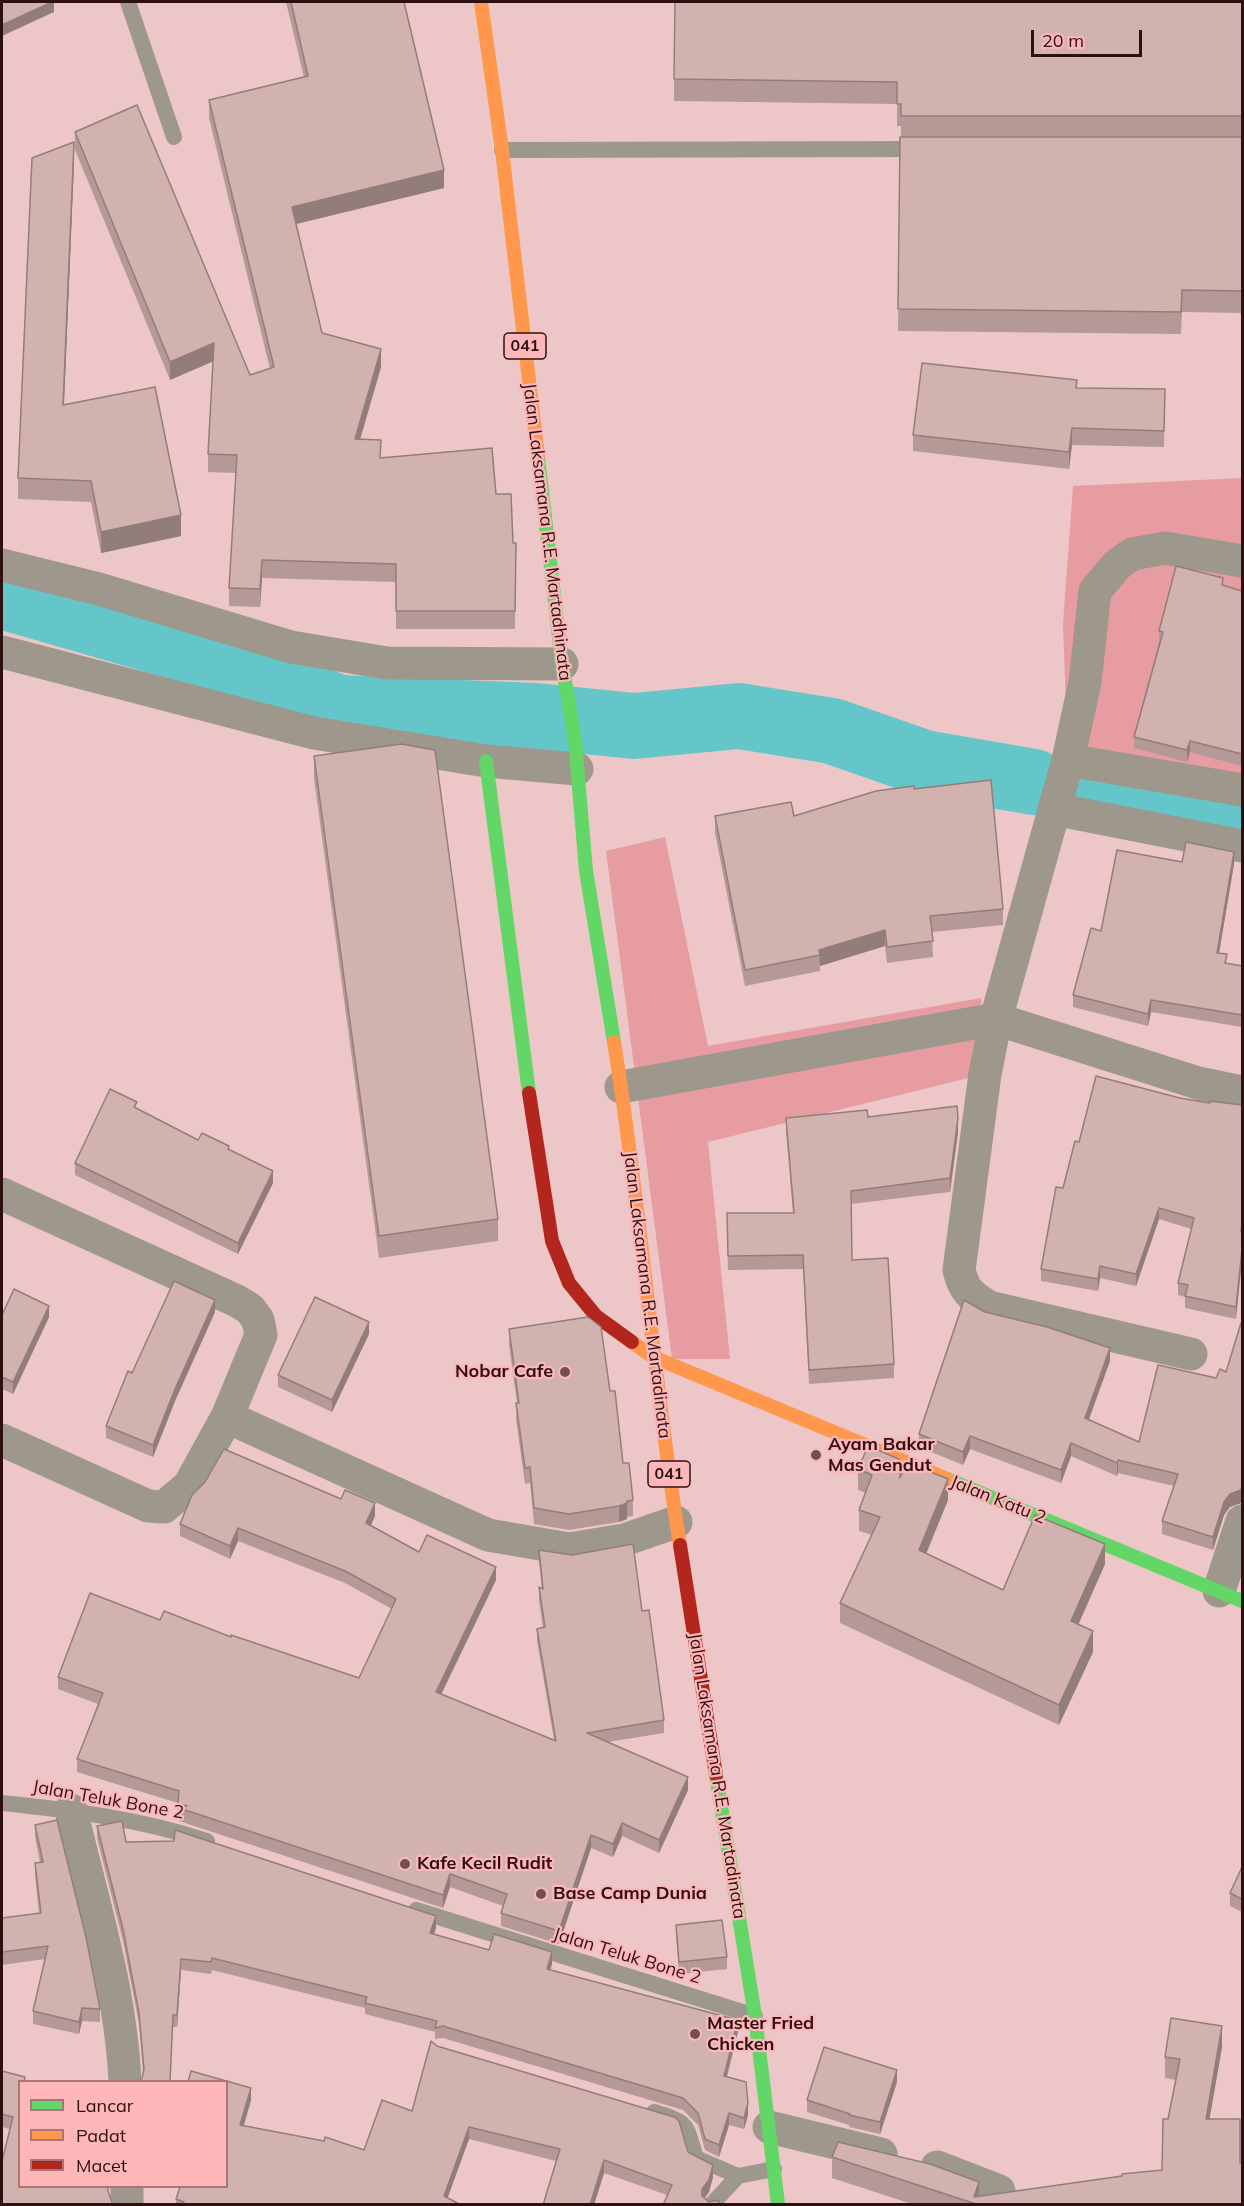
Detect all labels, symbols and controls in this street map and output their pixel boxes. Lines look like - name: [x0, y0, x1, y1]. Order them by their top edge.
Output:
- scale bar: [1034, 18, 1145, 56]
- text: 20 m: [1042, 29, 1084, 52]
- road number: 041: [504, 333, 546, 359]
- street label: Jalan Laksamana R.E. Martadhinata: [518, 382, 576, 682]
- street label: Jalan Laksamana R.E. Martadinata: [619, 1150, 675, 1440]
- place label: Nobar Cafe: [455, 1361, 553, 1383]
- marker: Nobar Cafe: [558, 1365, 572, 1379]
- place label: Ayam Bakar Mas Gendut: [828, 1434, 935, 1476]
- marker: Ayam Bakar Mas Gendut: [809, 1448, 823, 1462]
- road number: 041: [648, 1461, 690, 1487]
- street label: Jalan Katu 2: [947, 1471, 1049, 1529]
- street label: Jalan Laksamana R.E. Martadinata: [684, 1631, 750, 1921]
- street label: Jalan Teluk Bone 2: [31, 1776, 185, 1824]
- place label: Kafe Kecil Rudit: [417, 1853, 552, 1875]
- marker: Kafe Kecil Rudit: [398, 1857, 412, 1871]
- place label: Base Camp Dunia: [553, 1883, 707, 1905]
- marker: Base Camp Dunia: [534, 1887, 548, 1901]
- street label: Jalan Teluk Bone 2: [551, 1923, 703, 1989]
- place label: Master Fried Chicken: [707, 2013, 814, 2056]
- marker: Master Fried Chicken: [688, 2027, 702, 2041]
- legend: [18, 2080, 228, 2188]
- text: Lancar: [76, 2094, 133, 2117]
- text: Padat: [76, 2124, 126, 2147]
- text: Macet: [76, 2154, 127, 2177]

